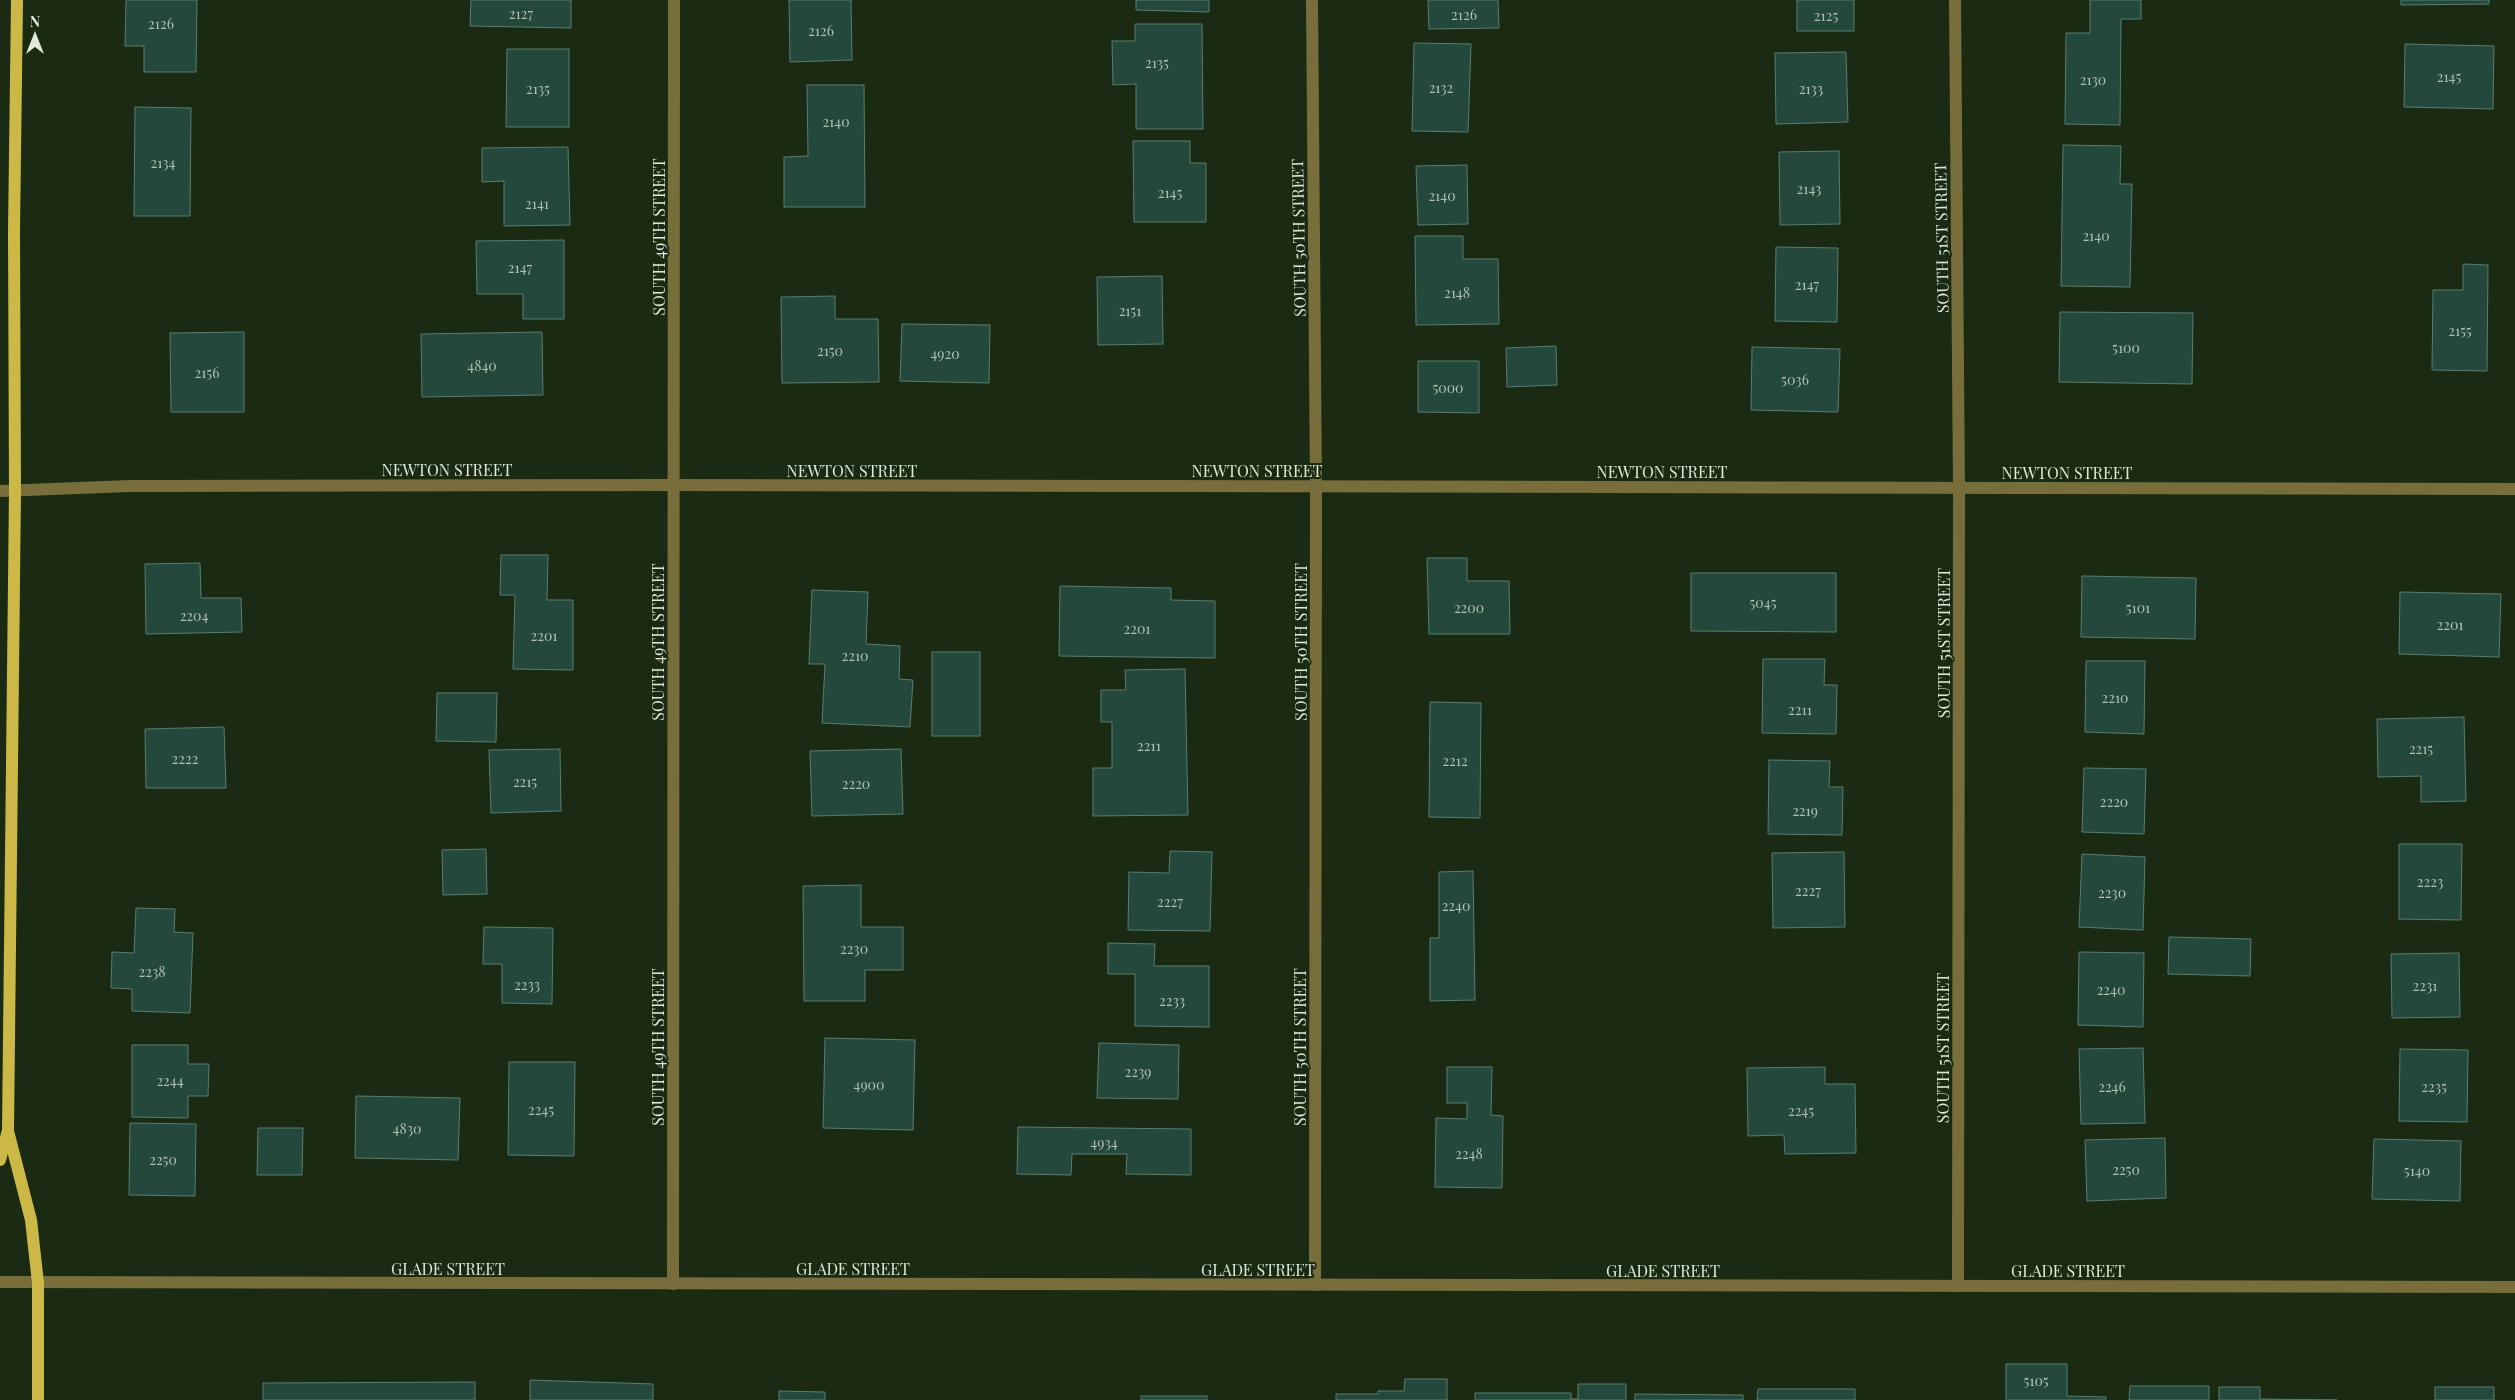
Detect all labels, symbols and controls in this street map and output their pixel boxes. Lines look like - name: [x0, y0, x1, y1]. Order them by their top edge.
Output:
- house number: 2127: [509, 4, 533, 23]
- house number: 2126: [1451, 5, 1477, 24]
- house number: 2125: [1814, 6, 1838, 25]
- north arrow: [10, 10, 60, 60]
- text: N: [30, 12, 40, 31]
- house number: 2126: [148, 14, 174, 33]
- house number: 2126: [808, 21, 834, 40]
- house number: 2135: [1145, 53, 1169, 72]
- house number: 2145: [2437, 67, 2461, 86]
- house number: 2130: [2080, 70, 2106, 89]
- house number: 2132: [1429, 78, 1454, 97]
- house number: 2135: [526, 79, 550, 98]
- house number: 2133: [1799, 79, 1823, 98]
- house number: 2140: [822, 112, 850, 131]
- house number: 2134: [151, 153, 176, 172]
- street label: SOUTH 49TH STREET: [648, 158, 669, 316]
- street label: SOUTH 50TH STREET: [1286, 159, 1310, 317]
- street label: SOUTH 51ST STREET: [1929, 163, 1953, 313]
- house number: 2143: [1797, 179, 1821, 198]
- house number: 2145: [1158, 183, 1182, 202]
- house number: 2140: [1428, 186, 1456, 205]
- house number: 2141: [525, 194, 549, 213]
- house number: 2140: [2082, 226, 2110, 245]
- house number: 2147: [508, 258, 532, 277]
- house number: 2147: [1795, 275, 1819, 294]
- house number: 2148: [1444, 283, 1470, 302]
- house number: 2151: [1119, 301, 1141, 320]
- house number: 2155: [2448, 321, 2472, 340]
- house number: 5100: [2112, 338, 2140, 357]
- house number: 2150: [817, 341, 843, 360]
- house number: 4920: [930, 344, 960, 363]
- house number: 4840: [467, 356, 497, 375]
- house number: 2156: [195, 363, 219, 382]
- house number: 5036: [1781, 370, 1809, 389]
- house number: 5000: [1432, 378, 1464, 397]
- street label: NEWTON STREET: [382, 459, 512, 480]
- street label: NEWTON STREET: [787, 460, 917, 481]
- street label: NEWTON STREET: [1192, 460, 1322, 481]
- street label: NEWTON STREET: [1597, 461, 1727, 482]
- street label: NEWTON STREET: [2002, 462, 2132, 483]
- street label: SOUTH 49TH STREET: [647, 563, 668, 721]
- street label: SOUTH 50TH STREET: [1290, 563, 1311, 721]
- street label: SOUTH 51ST STREET: [1933, 568, 1954, 718]
- house number: 5045: [1750, 593, 1777, 612]
- house number: 2200: [1454, 598, 1484, 617]
- house number: 5101: [2126, 598, 2150, 617]
- house number: 2204: [180, 606, 208, 625]
- house number: 2201: [2437, 615, 2464, 634]
- house number: 2201: [1124, 619, 1151, 638]
- house number: 2201: [531, 626, 558, 645]
- house number: 2210: [842, 646, 869, 665]
- house number: 2210: [2102, 688, 2129, 707]
- house number: 2211: [1788, 700, 1812, 719]
- house number: 2211: [1137, 736, 1161, 755]
- house number: 2215: [2409, 739, 2433, 758]
- house number: 2222: [172, 749, 199, 768]
- house number: 2212: [1442, 751, 1468, 770]
- house number: 2215: [513, 772, 537, 791]
- house number: 2220: [842, 774, 870, 793]
- house number: 2220: [2100, 792, 2128, 811]
- house number: 2219: [1792, 801, 1818, 820]
- house number: 2223: [2417, 872, 2443, 891]
- house number: 2227: [1795, 881, 1821, 900]
- house number: 2230: [2098, 883, 2126, 902]
- house number: 2227: [1157, 892, 1183, 911]
- house number: 2240: [1442, 896, 1470, 915]
- house number: 2230: [840, 939, 868, 958]
- house number: 2238: [138, 962, 166, 981]
- street label: SOUTH 49TH STREET: [647, 968, 668, 1126]
- street label: SOUTH 50TH STREET: [1289, 968, 1310, 1126]
- street label: SOUTH 51ST STREET: [1932, 973, 1953, 1123]
- house number: 2233: [514, 975, 540, 994]
- house number: 2231: [2413, 976, 2437, 995]
- house number: 2240: [2097, 980, 2125, 999]
- house number: 2233: [1159, 991, 1185, 1010]
- house number: 2239: [1125, 1062, 1151, 1081]
- house number: 2244: [156, 1071, 184, 1090]
- house number: 4900: [854, 1075, 884, 1094]
- house number: 2246: [2098, 1077, 2126, 1096]
- house number: 2235: [2421, 1077, 2447, 1096]
- house number: 2245: [528, 1100, 554, 1119]
- house number: 2245: [1788, 1101, 1814, 1120]
- house number: 4830: [393, 1119, 421, 1138]
- house number: 4934: [1090, 1133, 1118, 1152]
- house number: 2248: [1455, 1144, 1483, 1163]
- house number: 2250: [149, 1150, 177, 1169]
- house number: 2250: [2112, 1160, 2140, 1179]
- house number: 5140: [2404, 1161, 2430, 1180]
- street label: GLADE STREET: [391, 1258, 505, 1279]
- street label: GLADE STREET: [796, 1258, 910, 1279]
- street label: GLADE STREET: [1201, 1259, 1315, 1280]
- street label: GLADE STREET: [1606, 1260, 1720, 1281]
- street label: GLADE STREET: [2011, 1260, 2125, 1281]
- house number: 5105: [2023, 1371, 2049, 1390]

